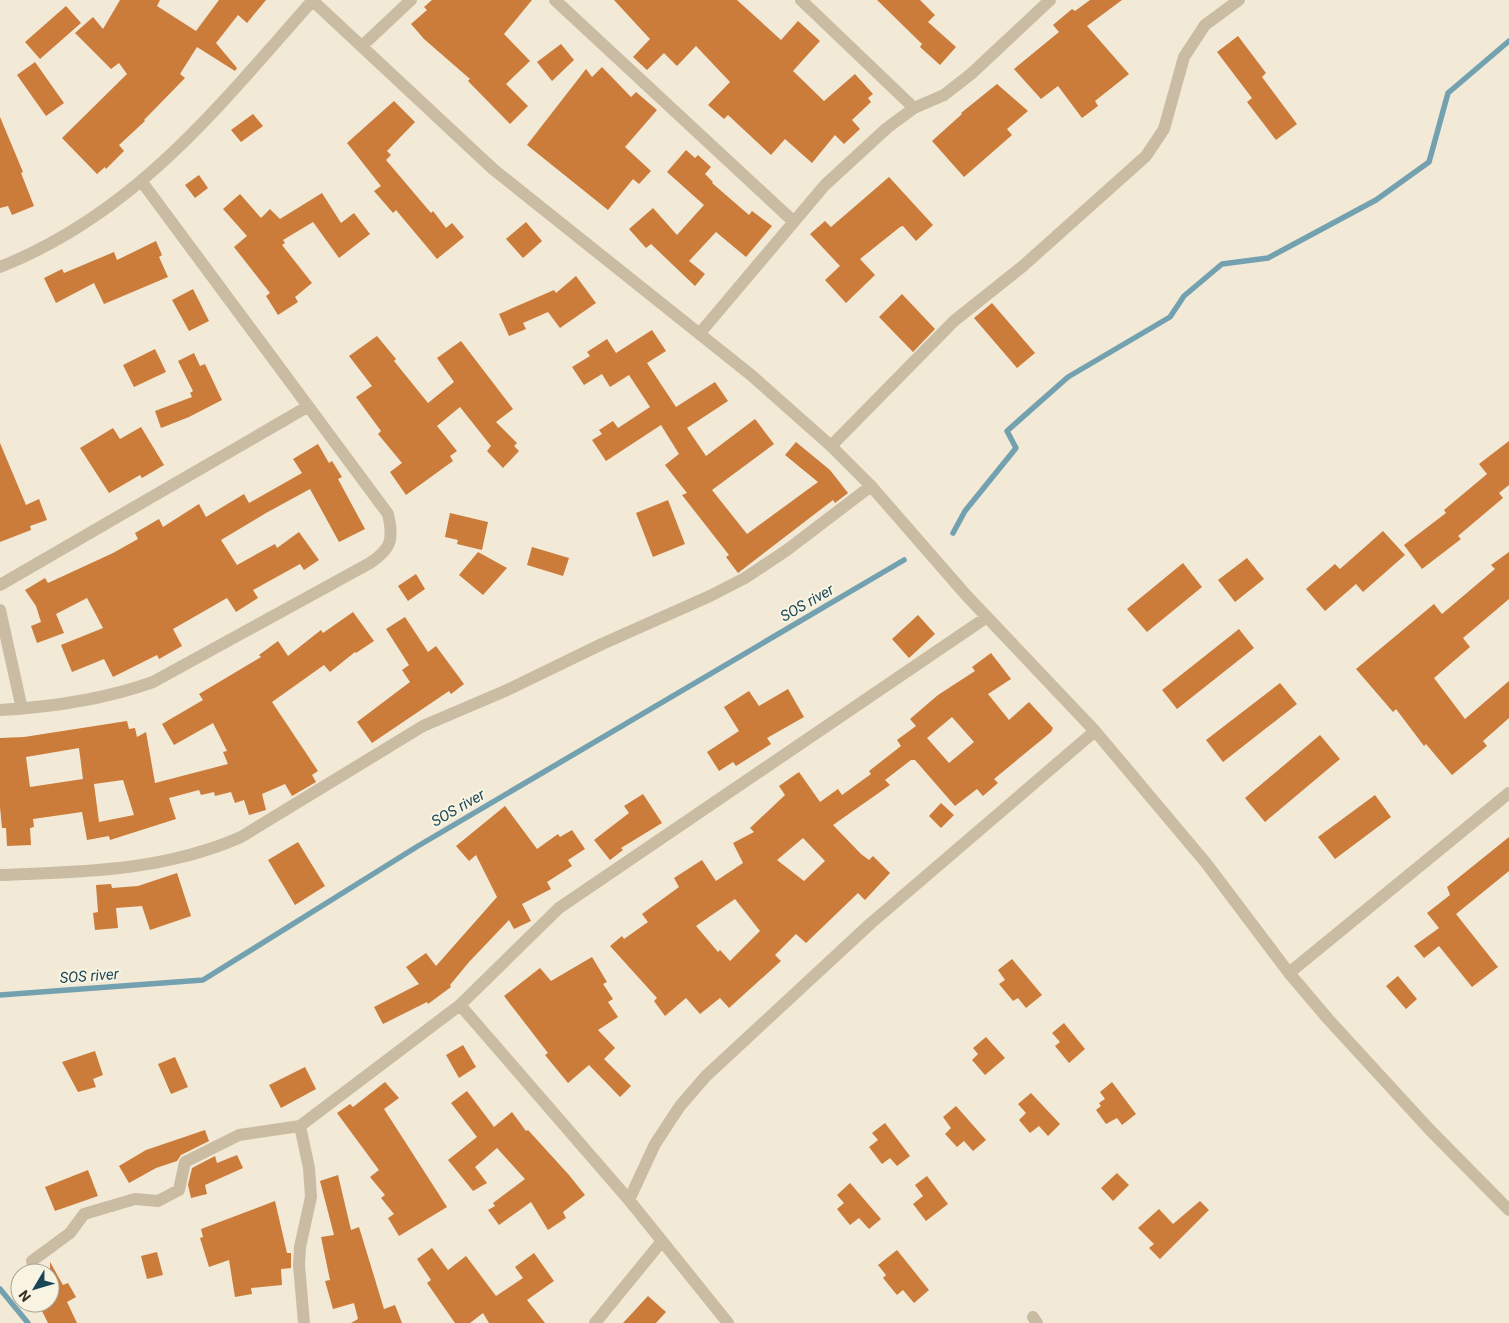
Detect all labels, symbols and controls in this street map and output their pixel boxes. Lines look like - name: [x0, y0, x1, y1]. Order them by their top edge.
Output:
- water label: SOS river: [777, 580, 838, 626]
- water label: SOS river: [428, 785, 489, 831]
- water label: SOS river: [59, 965, 120, 987]
- north arrow: [10, 1263, 60, 1313]
- text: N: [15, 1287, 34, 1305]

